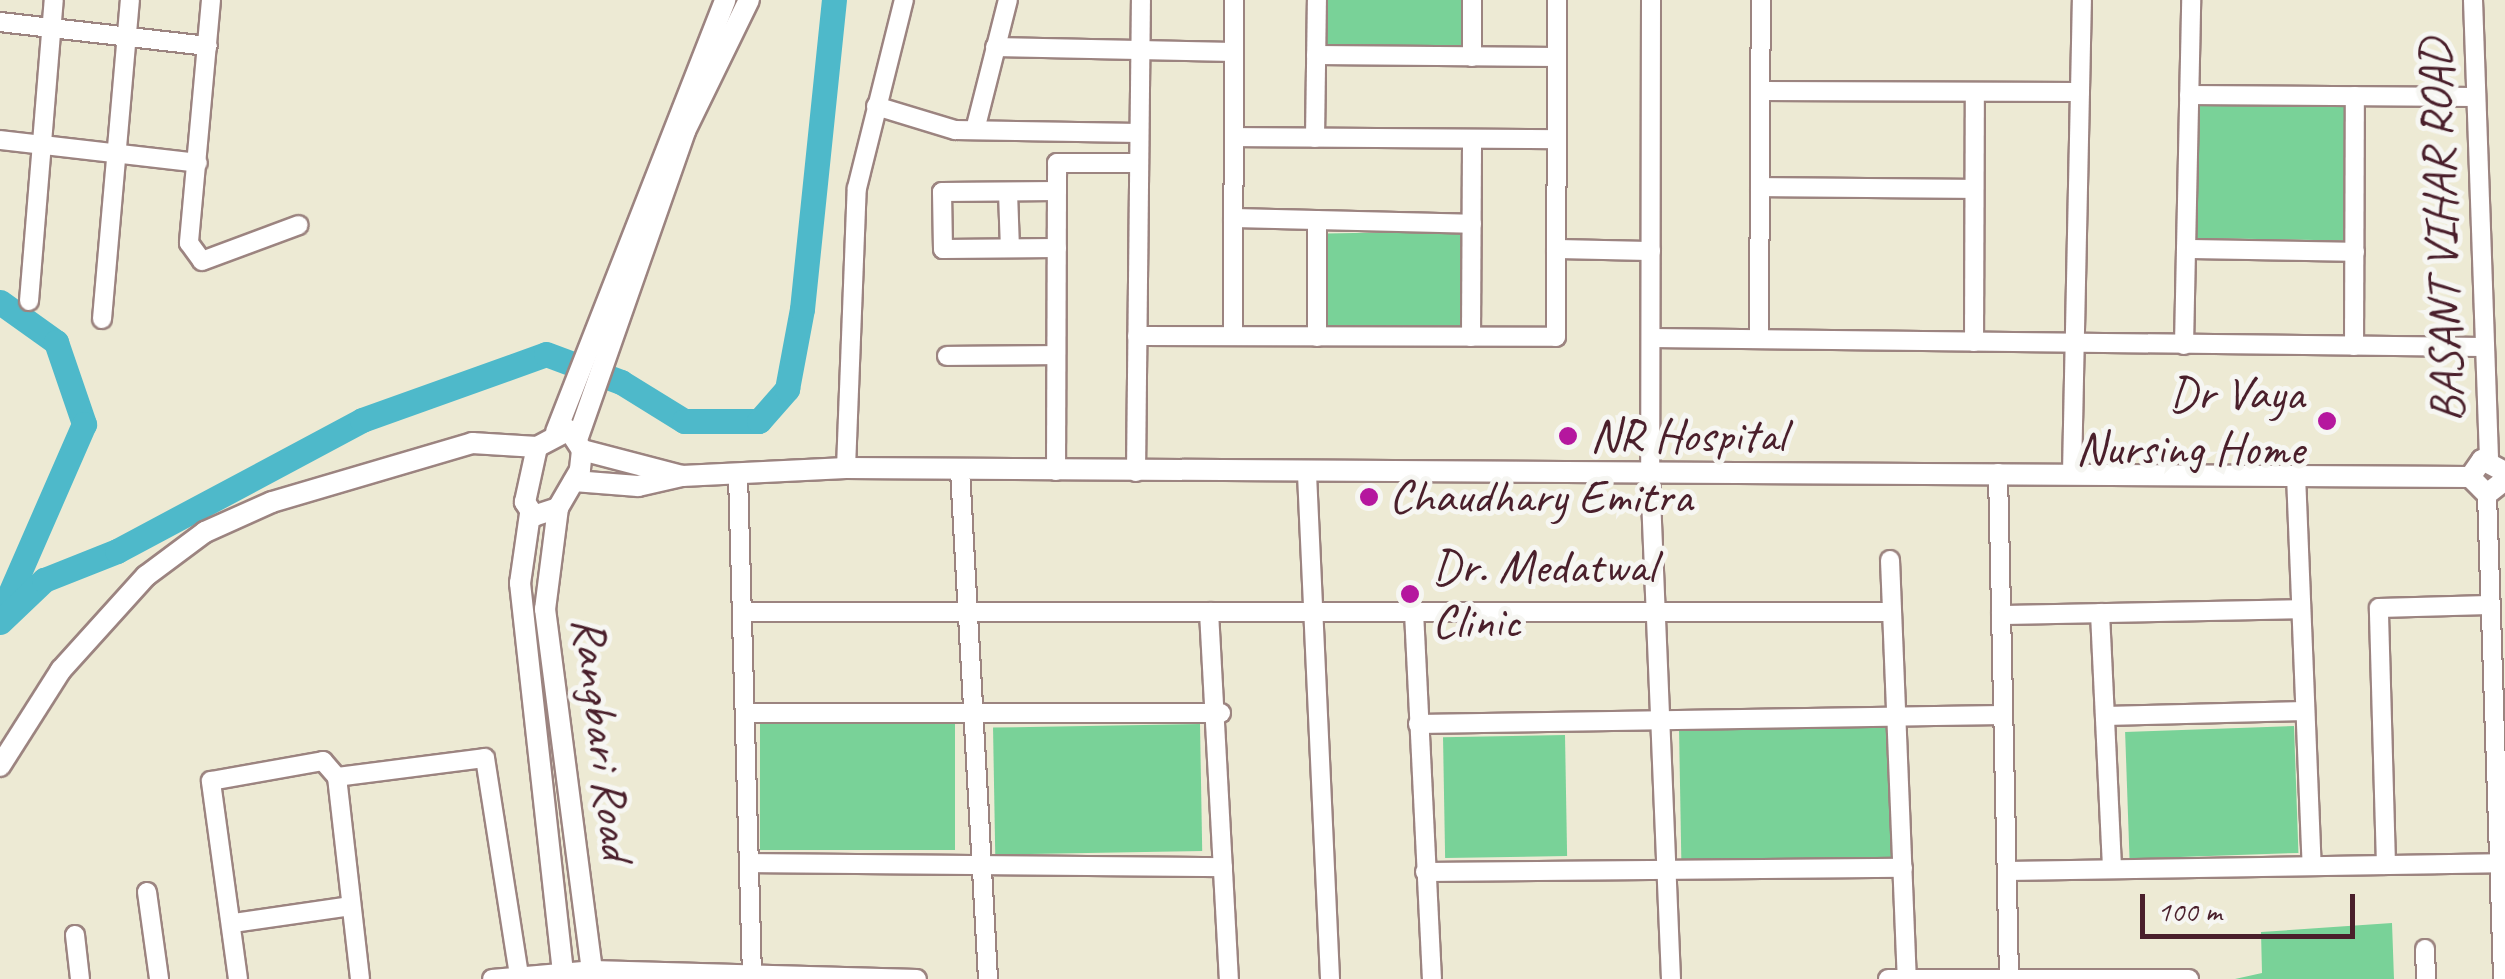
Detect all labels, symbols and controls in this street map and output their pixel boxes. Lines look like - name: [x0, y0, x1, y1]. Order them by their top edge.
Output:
- street label: BASANT VIHAR ROAD: [2406, 38, 2476, 424]
- place label: Dr Vaya Nursing Home: [2078, 364, 2304, 477]
- place label: NR Hospital: [1590, 407, 1785, 465]
- marker: Dr Vaya Nursing Home: [2314, 408, 2340, 434]
- marker: NR Hospital: [1555, 423, 1581, 449]
- place label: Chaudhary Emitra: [1389, 468, 1692, 526]
- marker: Chaudhary Emitra: [1358, 486, 1380, 508]
- place label: Dr. Medatwal Clinic: [1432, 537, 1655, 650]
- marker: Dr. Medatwal Clinic: [1397, 581, 1423, 607]
- street label: Rangbari Road: [560, 614, 646, 862]
- scale bar: [2145, 874, 2360, 936]
- text: 100 m: [2157, 892, 2222, 930]

